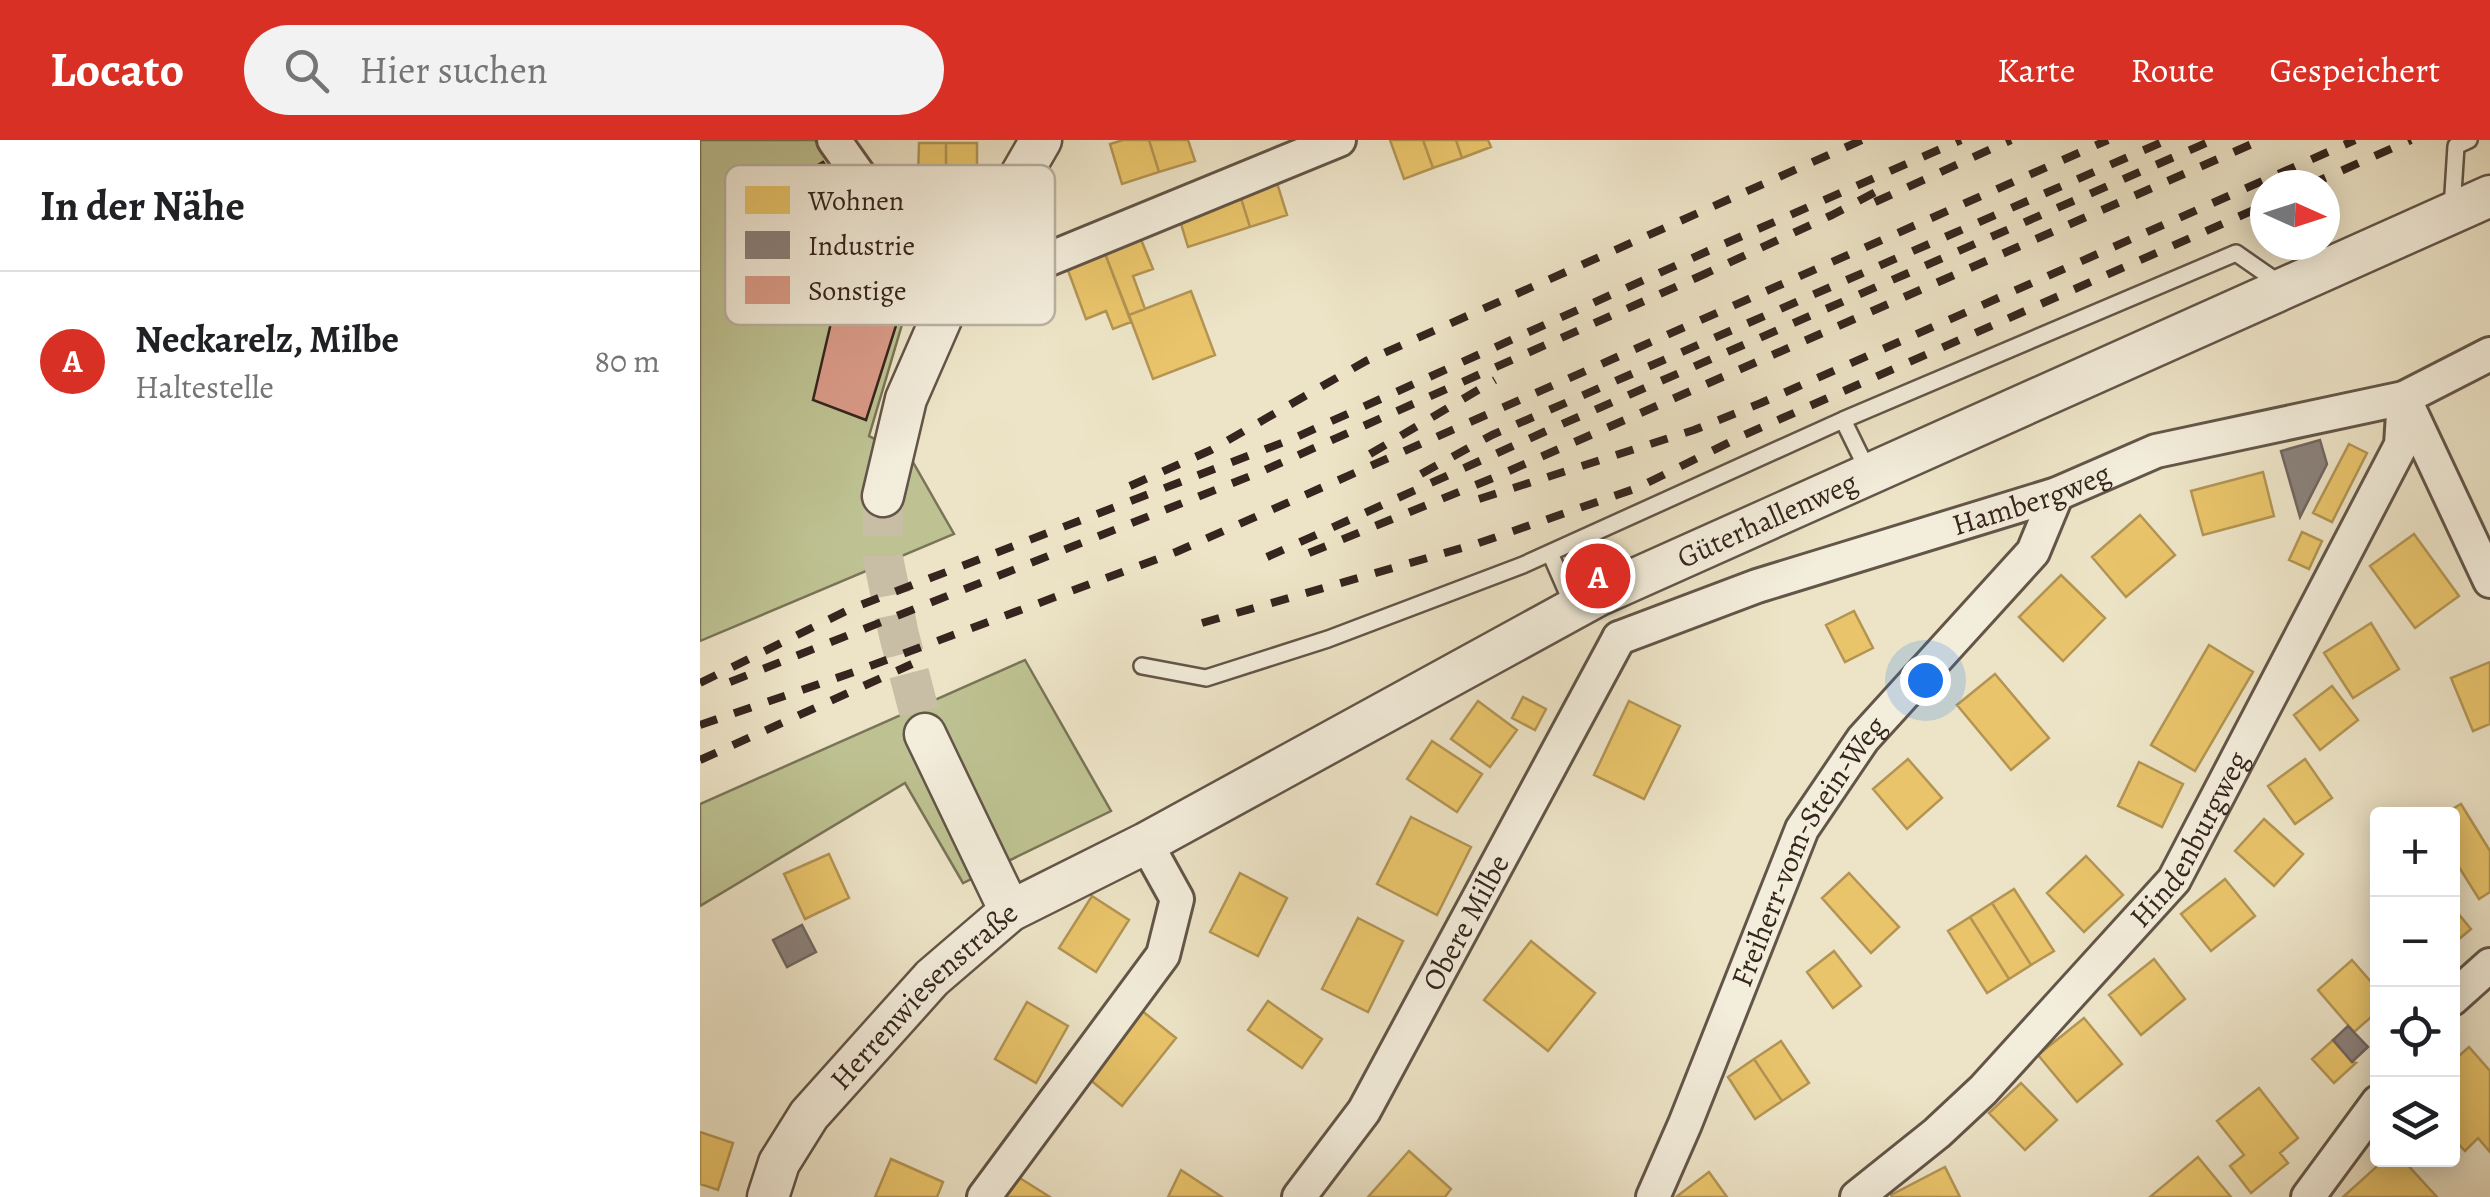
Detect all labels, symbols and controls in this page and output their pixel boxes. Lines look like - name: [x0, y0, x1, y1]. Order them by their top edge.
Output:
- search box: [244, 25, 944, 115]
- text: Locato: [50, 37, 184, 103]
- icon: search: [279, 43, 334, 98]
- text: Hier suchen: [359, 44, 548, 96]
- text: Karte: [1997, 46, 2075, 94]
- text: Route: [2130, 46, 2214, 94]
- text: Gespeichert: [2269, 46, 2440, 94]
- legend: [725, 165, 1055, 325]
- north arrow: [2250, 170, 2340, 260]
- text: In der Nähe: [40, 177, 245, 234]
- text: Wohnen: [807, 182, 904, 220]
- text: Industrie: [808, 227, 915, 265]
- text: Sonstige: [808, 272, 907, 310]
- text: Neckarelz, Milbe: [135, 313, 399, 365]
- text: A: [62, 339, 83, 383]
- text: 80 m: [594, 339, 660, 383]
- text: Haltestelle: [135, 365, 274, 409]
- street label: Hambergweg: [1947, 453, 2117, 545]
- street label: Güterhallenweg: [1671, 462, 1864, 578]
- pin: A: [1566, 538, 1630, 614]
- your location: [1900, 655, 1951, 706]
- street label: Freiherr-vom-Stein-Weg: [1721, 707, 1895, 993]
- street label: Hindenburgweg: [2121, 744, 2258, 936]
- map controls: [2370, 807, 2460, 1167]
- button: +: [2370, 807, 2460, 897]
- street label: Obere Milbe: [1413, 847, 1519, 998]
- street label: Herrenwiesenstraße: [821, 893, 1026, 1098]
- button: −: [2370, 897, 2460, 987]
- button: locate: [2370, 987, 2460, 1077]
- button: layers: [2370, 1077, 2460, 1167]

